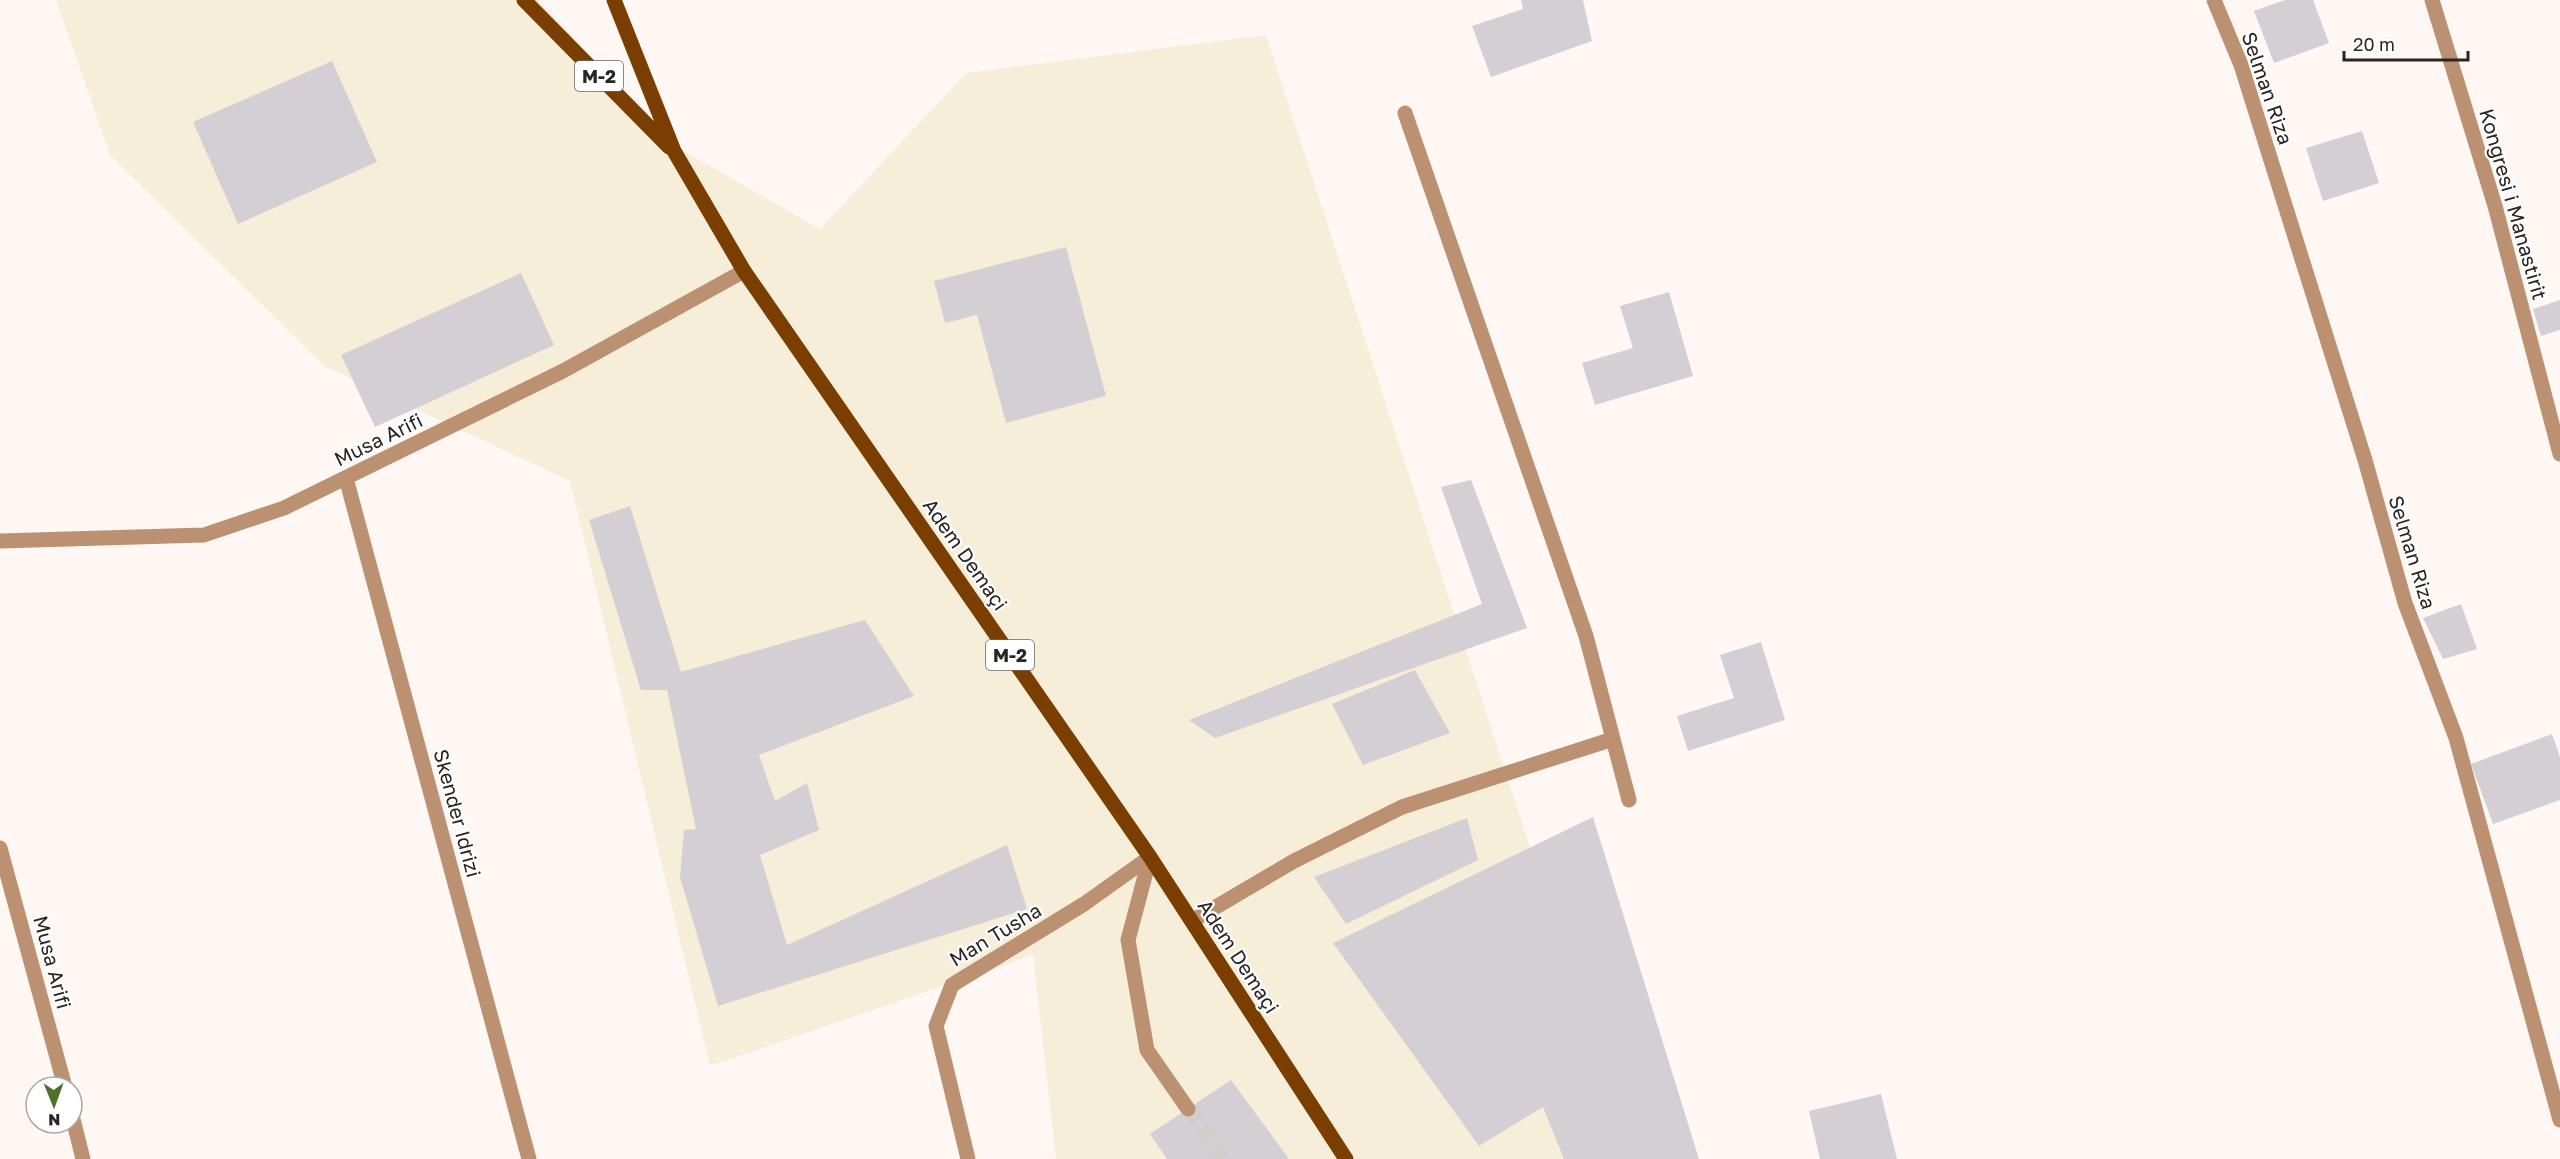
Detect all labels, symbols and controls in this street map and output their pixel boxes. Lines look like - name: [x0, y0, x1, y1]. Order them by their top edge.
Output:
- scale bar: [2344, 24, 2468, 62]
- street label: Selman Riza: [2238, 29, 2298, 147]
- text: 20 m: [2353, 33, 2395, 55]
- road number: M-2: [575, 61, 623, 91]
- street label: Kongresi i Manastirit: [2475, 106, 2553, 302]
- street label: Musa Arifi: [330, 407, 426, 471]
- street label: Selman Riza: [2384, 492, 2442, 612]
- street label: Adem Demaçi: [919, 494, 1013, 614]
- road number: M-2: [986, 640, 1034, 670]
- street label: Skender Idrizi: [429, 746, 487, 880]
- street label: Adem Demaçi: [1193, 895, 1285, 1017]
- street label: Man Tusha: [945, 897, 1045, 971]
- street label: Musa Arifi: [29, 913, 77, 1011]
- north arrow: [24, 1075, 84, 1135]
- text: N: [48, 1110, 61, 1130]

